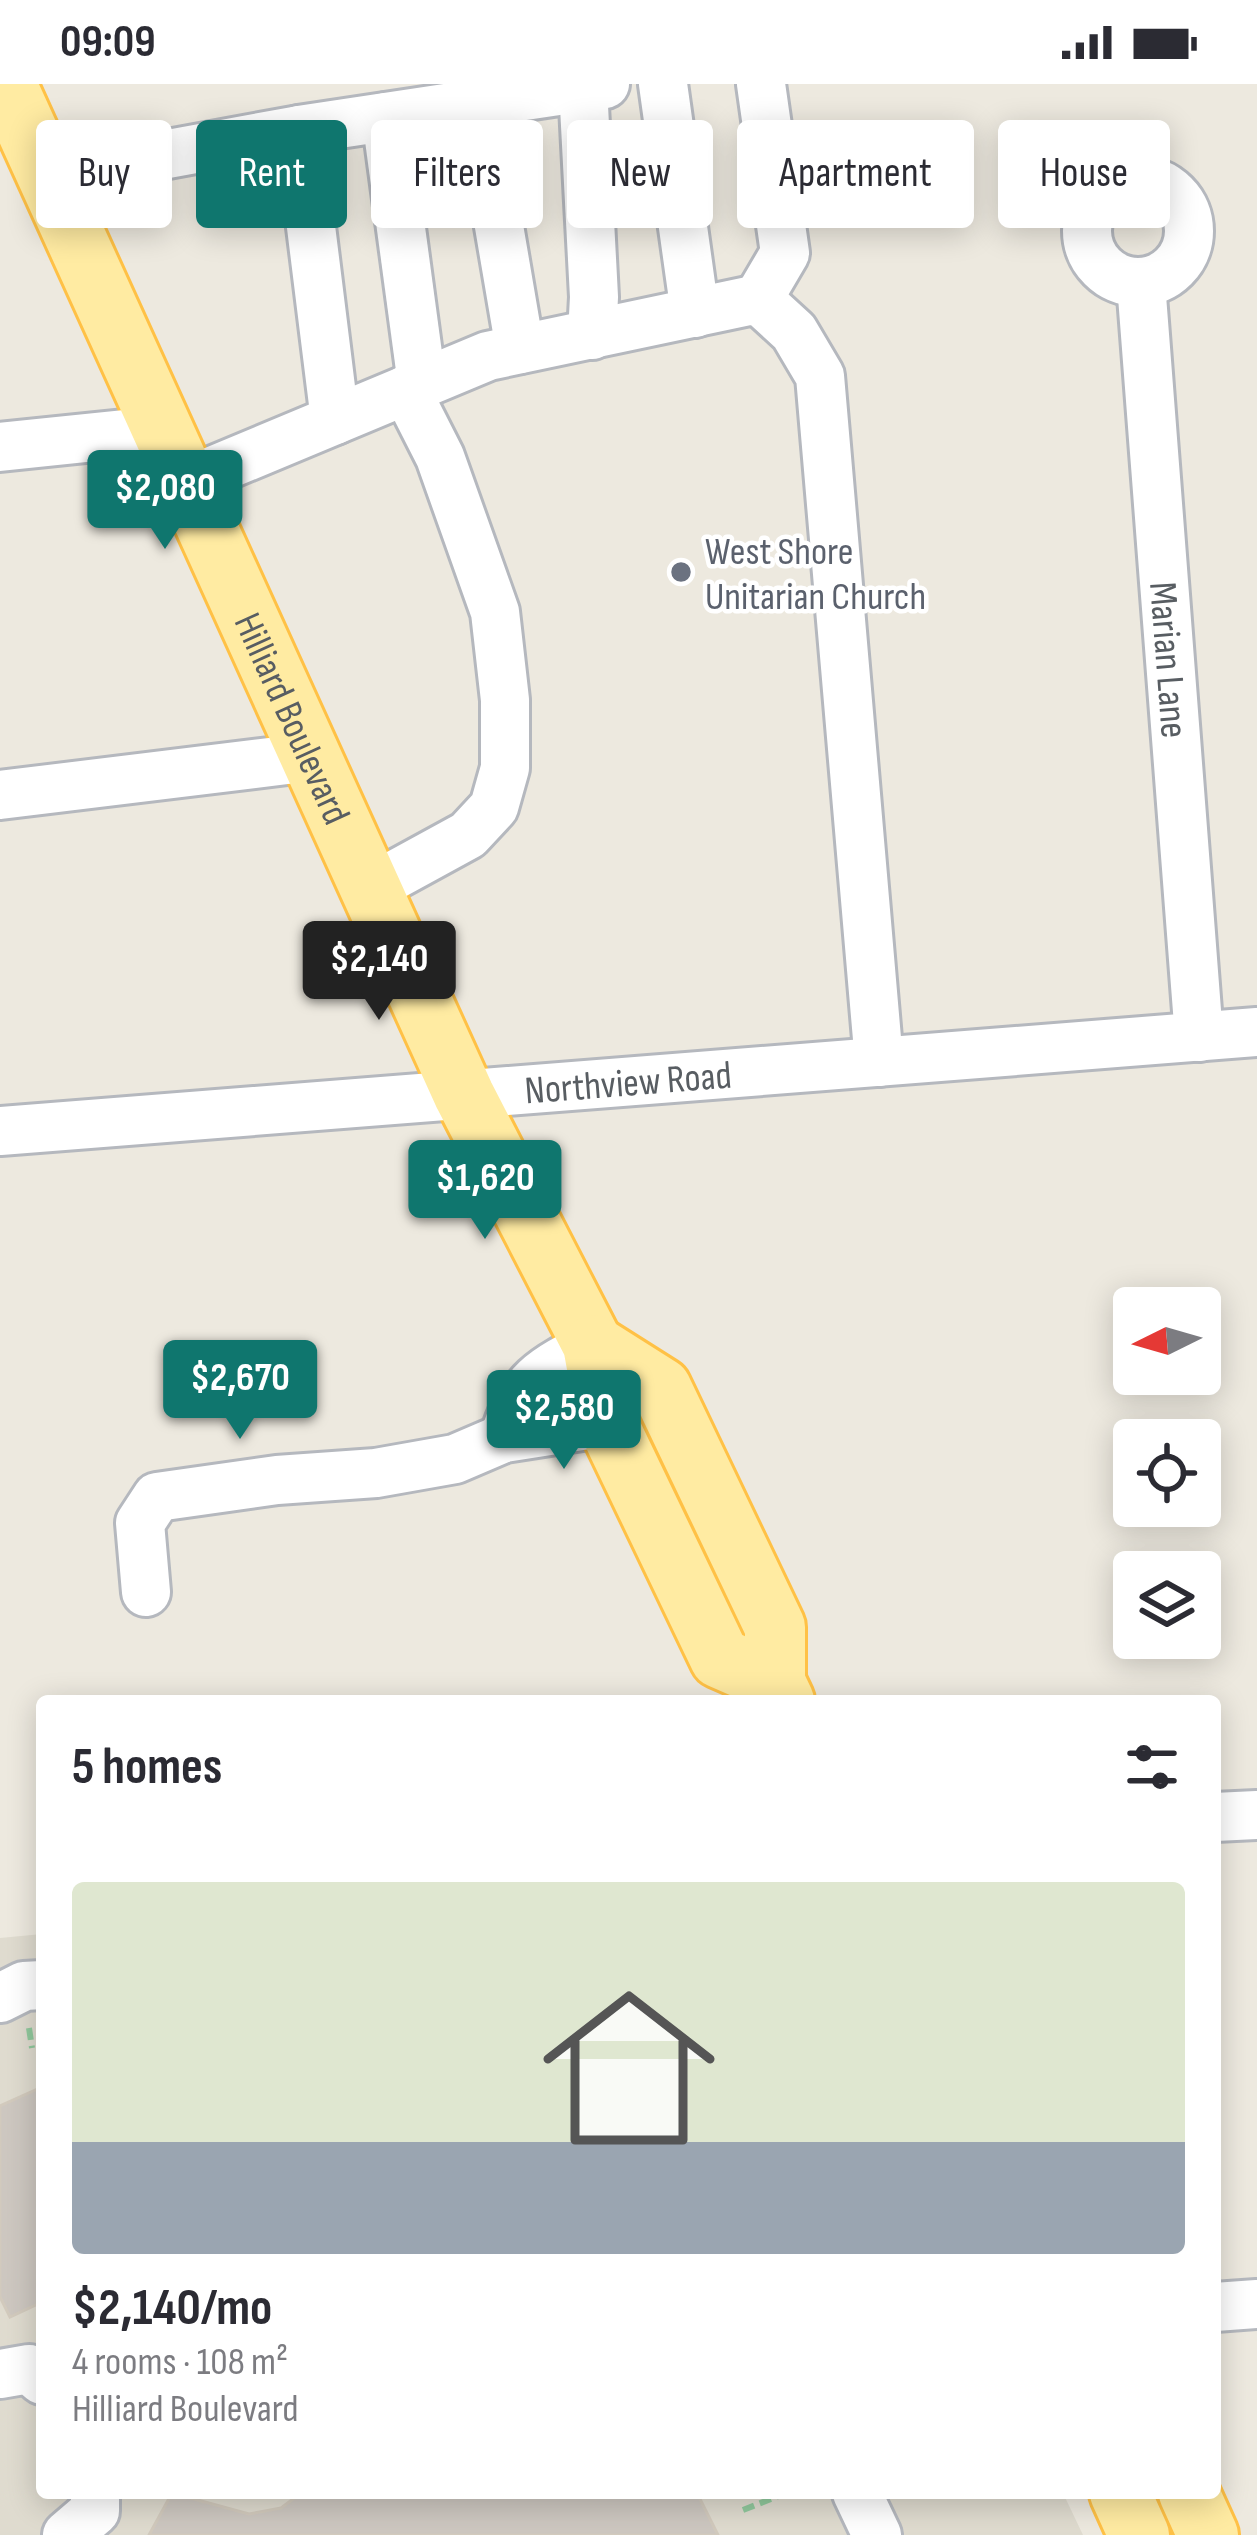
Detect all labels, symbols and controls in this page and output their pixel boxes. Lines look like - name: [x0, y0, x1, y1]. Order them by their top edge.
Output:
- text: 09:09: [60, 15, 156, 70]
- chip: Buy: [36, 120, 172, 228]
- chip: Rent: [196, 120, 347, 228]
- chip: Filters: [371, 120, 543, 228]
- chip: New: [567, 120, 713, 228]
- chip: Apartment: [737, 120, 974, 228]
- chip: House: [998, 120, 1170, 228]
- pin: $2,080: [67, 450, 263, 552]
- text: $2,080: [114, 465, 216, 512]
- place label: West Shore Unitarian Church: [705, 529, 926, 621]
- marker: West Shore Unitarian Church: [668, 559, 694, 585]
- street label: Marian Lane: [1138, 580, 1197, 740]
- street label: Hilliard Boulevard: [223, 606, 359, 832]
- pin: $2,140: [281, 921, 477, 1023]
- text: $2,140: [330, 936, 428, 983]
- street label: Northview Road: [523, 1052, 733, 1116]
- pin: $1,620: [387, 1140, 583, 1242]
- text: $1,620: [435, 1155, 535, 1202]
- north arrow: [1113, 1287, 1221, 1395]
- map controls: [1113, 1287, 1221, 1659]
- pin: $2,670: [142, 1340, 338, 1442]
- text: $2,670: [190, 1355, 290, 1402]
- pin: $2,580: [466, 1370, 662, 1472]
- text: $2,580: [514, 1385, 614, 1432]
- button: locate: [1113, 1419, 1221, 1527]
- button: layers: [1113, 1551, 1221, 1659]
- icon: filters: [1119, 1734, 1185, 1800]
- text: 5 homes: [72, 1737, 222, 1798]
- icon: home: [521, 1960, 737, 2176]
- text: $2,140/mo: [72, 2278, 272, 2339]
- text: 4 rooms · 108 m²: [72, 2339, 288, 2386]
- text: Hilliard Boulevard: [72, 2386, 299, 2433]

